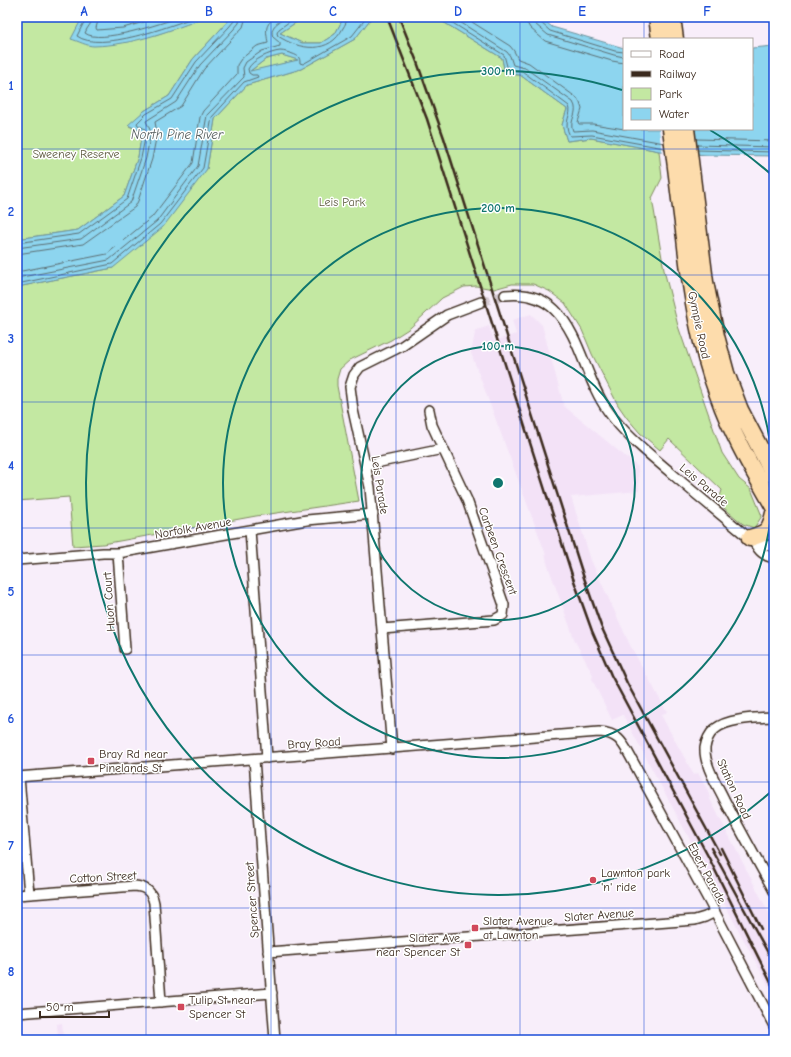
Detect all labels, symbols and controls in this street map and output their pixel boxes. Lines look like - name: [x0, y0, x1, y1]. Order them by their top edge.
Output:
- text: A: [80, 4, 88, 19]
- text: B: [205, 4, 213, 19]
- text: C: [329, 4, 337, 19]
- text: D: [454, 4, 462, 19]
- text: E: [578, 4, 586, 19]
- text: F: [703, 4, 711, 19]
- legend: [623, 38, 753, 130]
- text: Road: [659, 47, 685, 61]
- text: 300 m: [481, 64, 515, 78]
- text: Railway: [659, 67, 697, 81]
- text: 1: [8, 78, 14, 93]
- text: Park: [659, 87, 682, 101]
- text: Water: [659, 107, 689, 121]
- water label: North Pine River: [131, 127, 224, 142]
- park label: Sweeney Reserve: [32, 147, 120, 161]
- park label: Leis Park: [319, 195, 365, 209]
- text: 200 m: [481, 201, 515, 215]
- text: 2: [8, 204, 14, 219]
- street label: Gympie Road: [685, 290, 713, 360]
- text: 3: [8, 331, 14, 346]
- text: 100 m: [482, 339, 514, 353]
- street label: Leis Parade: [368, 455, 392, 515]
- text: 4: [8, 458, 14, 473]
- street label: Leis Parade: [677, 461, 731, 509]
- centre of rings: [491, 476, 505, 490]
- street label: Carbeen Crescent: [476, 505, 521, 597]
- street label: Norfolk Avenue: [154, 514, 232, 542]
- street label: Huon Court: [100, 571, 118, 632]
- text: 5: [8, 584, 15, 599]
- text: 6: [8, 711, 15, 726]
- street label: Bray Road: [287, 734, 341, 752]
- place label: Bray Rd near Pinelands St: [99, 747, 168, 775]
- marker: Bray Rd near Pinelands St: [86, 756, 96, 766]
- street label: Station Road: [714, 757, 754, 821]
- text: 7: [8, 838, 14, 853]
- street label: Ebert Parade: [685, 840, 729, 906]
- street label: Spencer Street: [242, 861, 262, 939]
- place label: Lawnton park 'n' ride: [601, 866, 670, 894]
- street label: Cotton Street: [69, 868, 137, 886]
- marker: Lawnton park 'n' ride: [588, 875, 598, 885]
- street label: Slater Avenue: [564, 906, 634, 924]
- place label: Slater Avenue at Lawnton: [483, 914, 553, 942]
- marker: Slater Avenue at Lawnton: [470, 923, 480, 933]
- place label: Slater Ave near Spencer St: [376, 931, 461, 959]
- marker: Slater Ave near Spencer St: [463, 940, 473, 950]
- text: 8: [8, 964, 14, 979]
- scale bar: [40, 993, 109, 1019]
- place label: Tulip St near Spencer St: [189, 993, 255, 1021]
- text: 50 m: [46, 1000, 74, 1014]
- marker: Tulip St near Spencer St: [176, 1002, 186, 1012]

